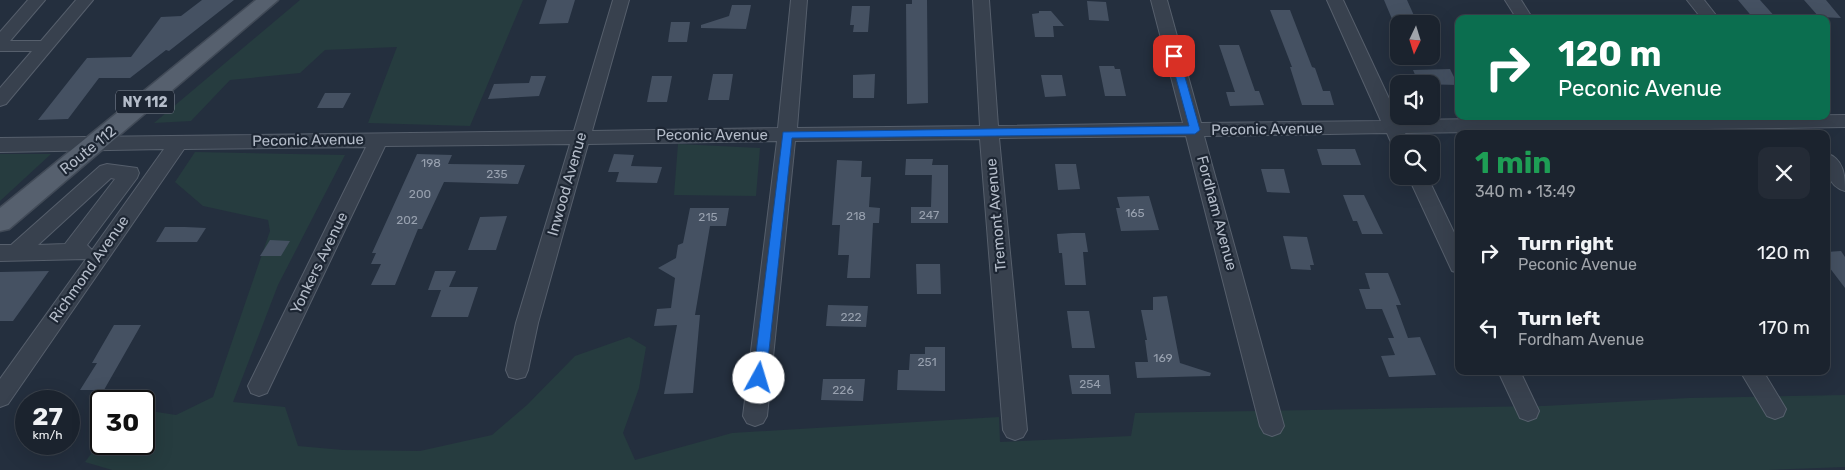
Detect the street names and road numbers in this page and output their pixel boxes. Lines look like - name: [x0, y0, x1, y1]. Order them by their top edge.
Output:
- road number: NY 112: [116, 90, 174, 114]
- street label: Peconic Avenue: [1211, 119, 1323, 139]
- street label: Route 112: [56, 122, 120, 178]
- street label: Peconic Avenue: [656, 126, 768, 144]
- street label: Peconic Avenue: [252, 130, 364, 150]
- street label: Inwood Avenue: [544, 130, 590, 238]
- street label: Fordham Avenue: [1193, 154, 1241, 272]
- street label: Tremont Avenue: [982, 157, 1010, 273]
- street label: Yonkers Avenue: [287, 209, 351, 317]
- street label: Richmond Avenue: [45, 212, 133, 326]

